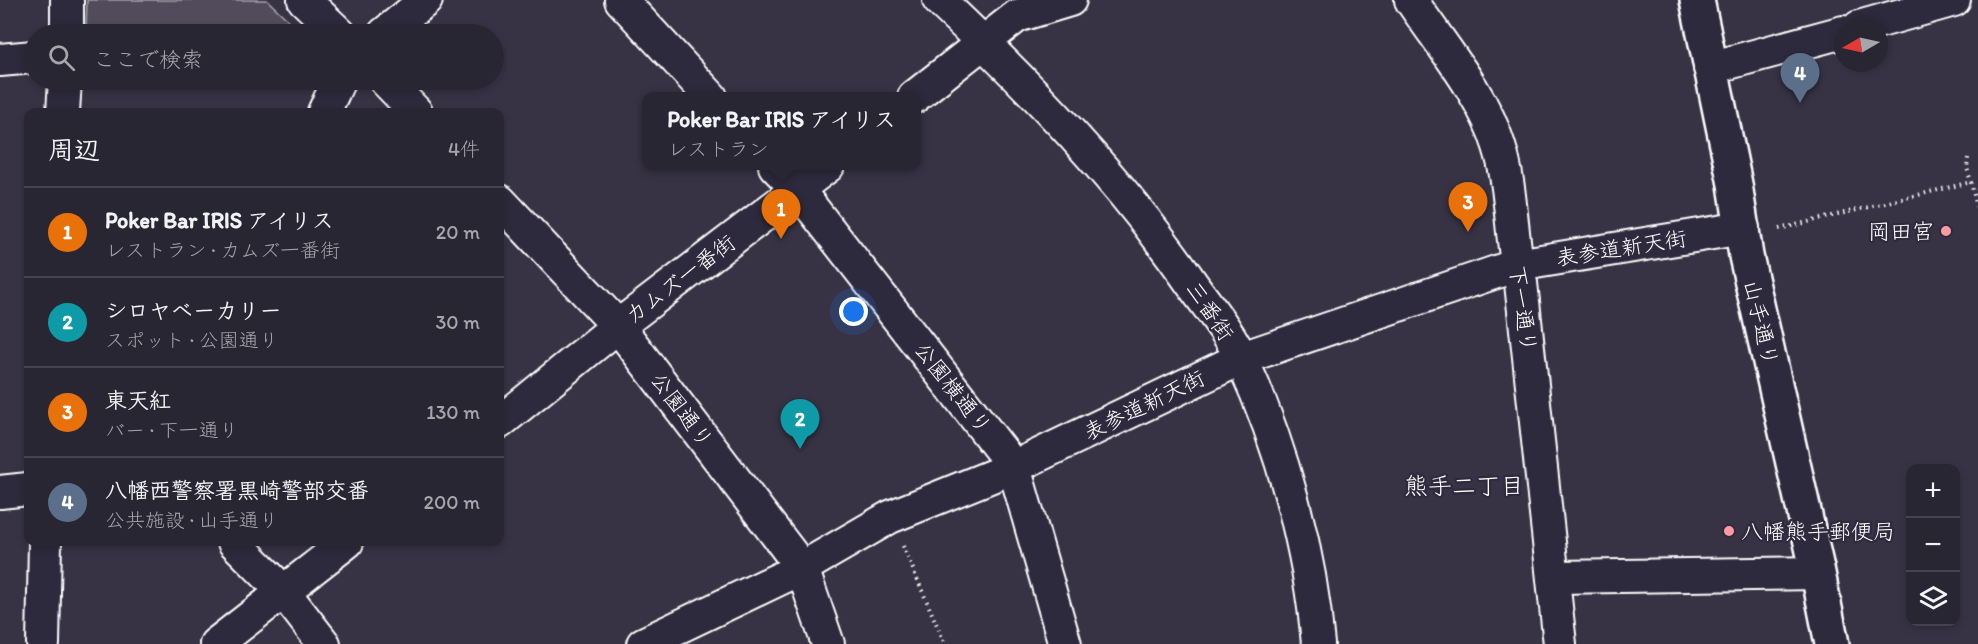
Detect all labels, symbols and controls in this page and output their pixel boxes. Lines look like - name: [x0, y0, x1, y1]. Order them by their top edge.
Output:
- north arrow: [1834, 18, 1888, 72]
- search box: [24, 24, 504, 90]
- icon: search: [45, 41, 78, 74]
- text: ここで検索: [93, 46, 203, 73]
- pin: 4: [1780, 54, 1820, 103]
- popup: [642, 92, 921, 170]
- text: Poker Bar IRIS アイリス: [667, 106, 896, 133]
- text: 周辺: [48, 134, 100, 166]
- text: 4件: [448, 137, 480, 161]
- text: レストラン: [667, 137, 769, 161]
- pin: 3: [1448, 182, 1488, 232]
- pin: 1: [762, 190, 800, 239]
- text: Poker Bar IRIS アイリス: [105, 207, 334, 234]
- place label: 岡田宮: [1868, 218, 1934, 245]
- text: 1: [63, 220, 72, 244]
- text: 20 m: [436, 220, 480, 244]
- street label: 表参道新天街: [1554, 224, 1688, 272]
- marker: 岡田宮: [1939, 224, 1953, 238]
- street label: カムズ一番街: [619, 229, 741, 329]
- text: レストラン · カムズ一番街: [105, 238, 340, 262]
- street label: 下一通り: [1504, 264, 1542, 354]
- street label: 三番街: [1180, 276, 1240, 346]
- street label: 山手通り: [1738, 277, 1784, 369]
- text: シロヤベーカリー: [105, 297, 281, 324]
- your location: [839, 297, 868, 326]
- text: 2: [62, 310, 73, 334]
- text: 30 m: [435, 310, 480, 334]
- text: スポット · 公園通り: [105, 328, 279, 352]
- street label: 公園横通り: [908, 336, 998, 440]
- street label: 表参道新天街: [1079, 364, 1209, 446]
- street label: 公園通り: [645, 367, 719, 453]
- text: 東天紅: [105, 387, 171, 414]
- text: 3: [62, 400, 73, 424]
- text: 130 m: [426, 400, 480, 424]
- pin: 2: [780, 400, 820, 449]
- text: バー · 下一通り: [105, 418, 239, 442]
- map controls: [1906, 464, 1960, 626]
- button: +: [1906, 464, 1960, 518]
- district label: 熊手二丁目: [1404, 471, 1524, 500]
- text: 八幡西警察署黒崎警部交番: [105, 477, 369, 504]
- text: 4: [61, 490, 74, 514]
- text: 200 m: [424, 490, 480, 514]
- text: 公共施設 · 山手通り: [105, 508, 279, 532]
- place label: 八幡熊手郵便局: [1741, 518, 1895, 545]
- button: −: [1906, 518, 1960, 572]
- marker: 八幡熊手郵便局: [1722, 524, 1736, 538]
- button: layers: [1906, 572, 1960, 626]

